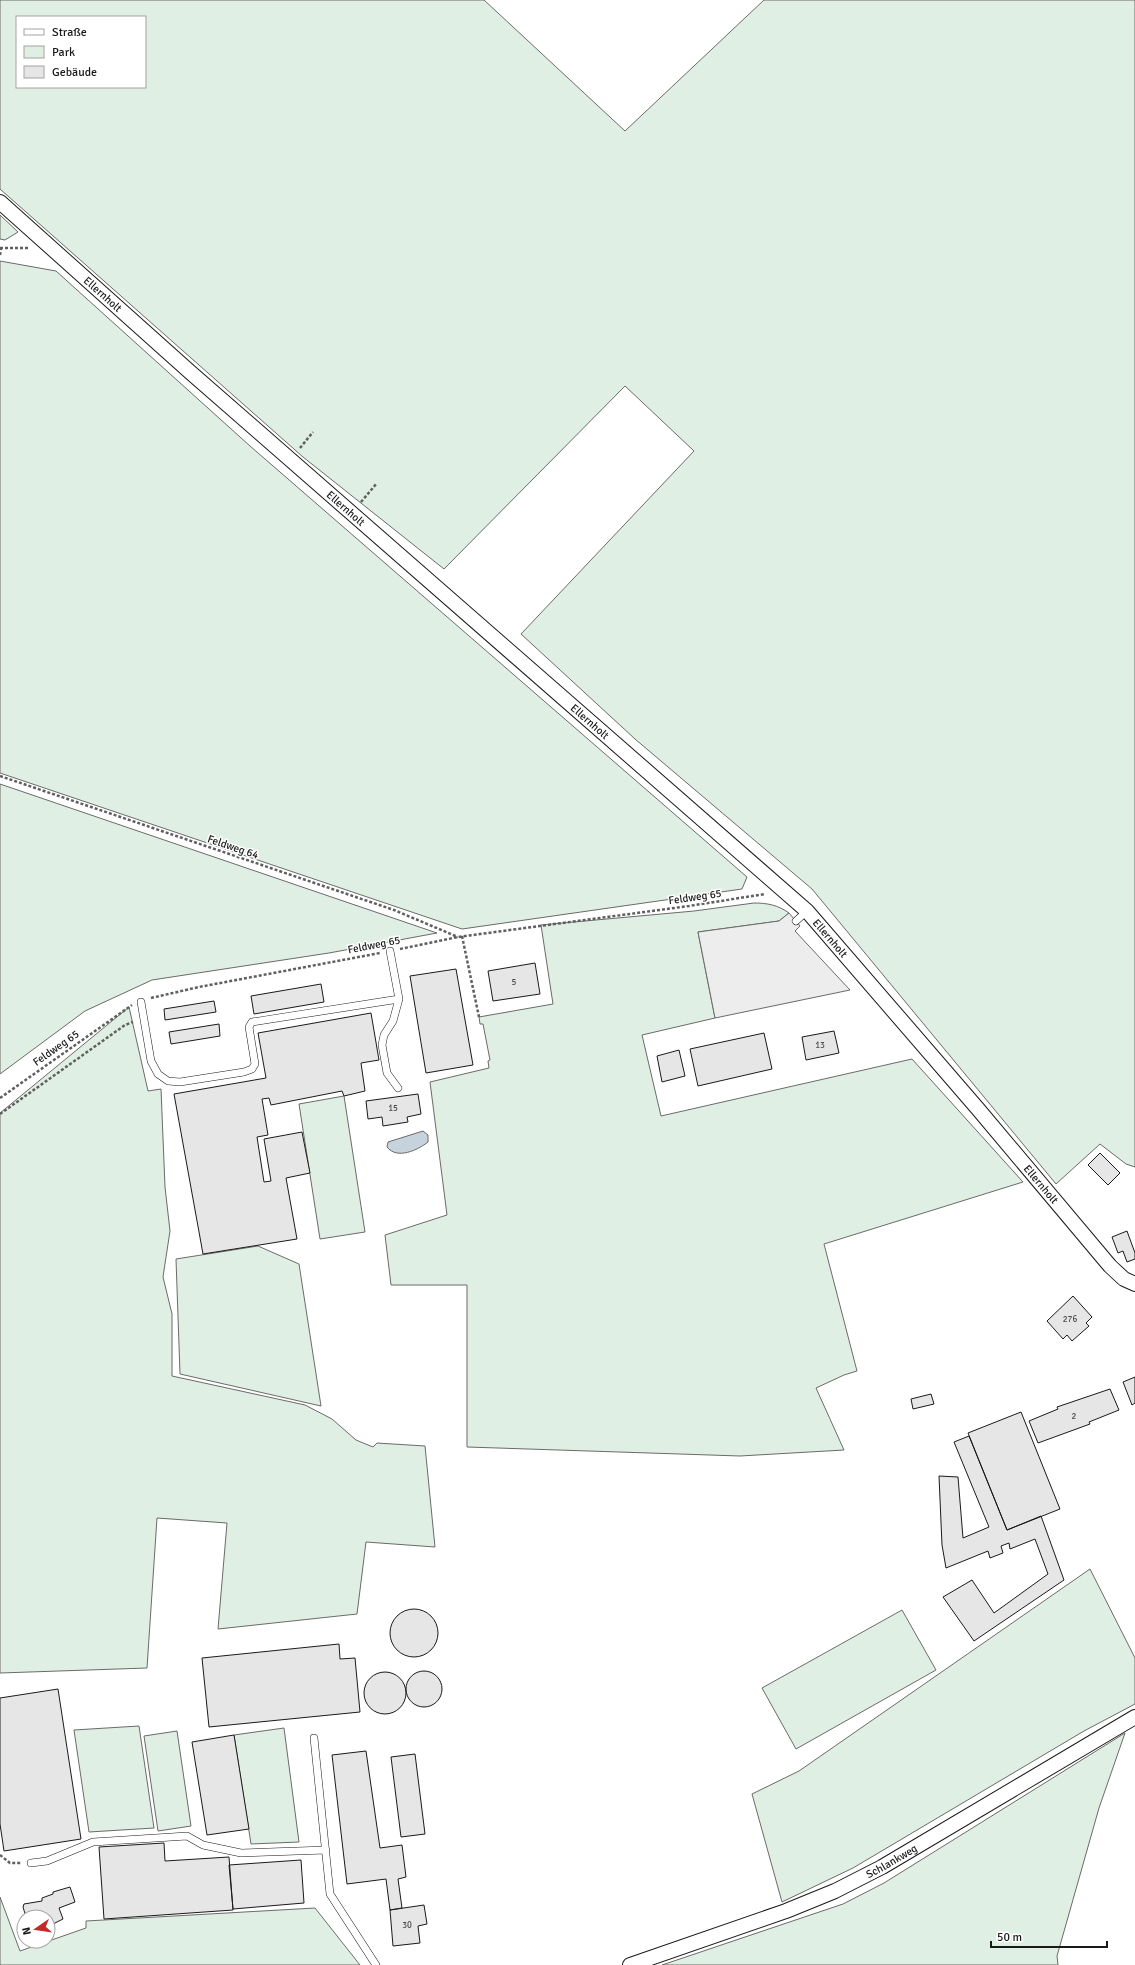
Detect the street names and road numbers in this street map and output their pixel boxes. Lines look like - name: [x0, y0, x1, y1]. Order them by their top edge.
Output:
- street label: Ellernholt: [81, 274, 125, 315]
- street label: Ellernholt: [324, 488, 368, 529]
- street label: Ellernholt: [568, 701, 612, 742]
- street label: Feldweg 64: [206, 832, 260, 862]
- street label: Feldweg 65: [668, 887, 722, 907]
- street label: Ellernholt: [810, 916, 851, 960]
- street label: Feldweg 65: [347, 934, 401, 956]
- street label: Feldweg 65: [30, 1027, 82, 1069]
- street label: Ellernholt: [1021, 1162, 1061, 1206]
- street label: Schlankweg: [864, 1841, 920, 1881]

